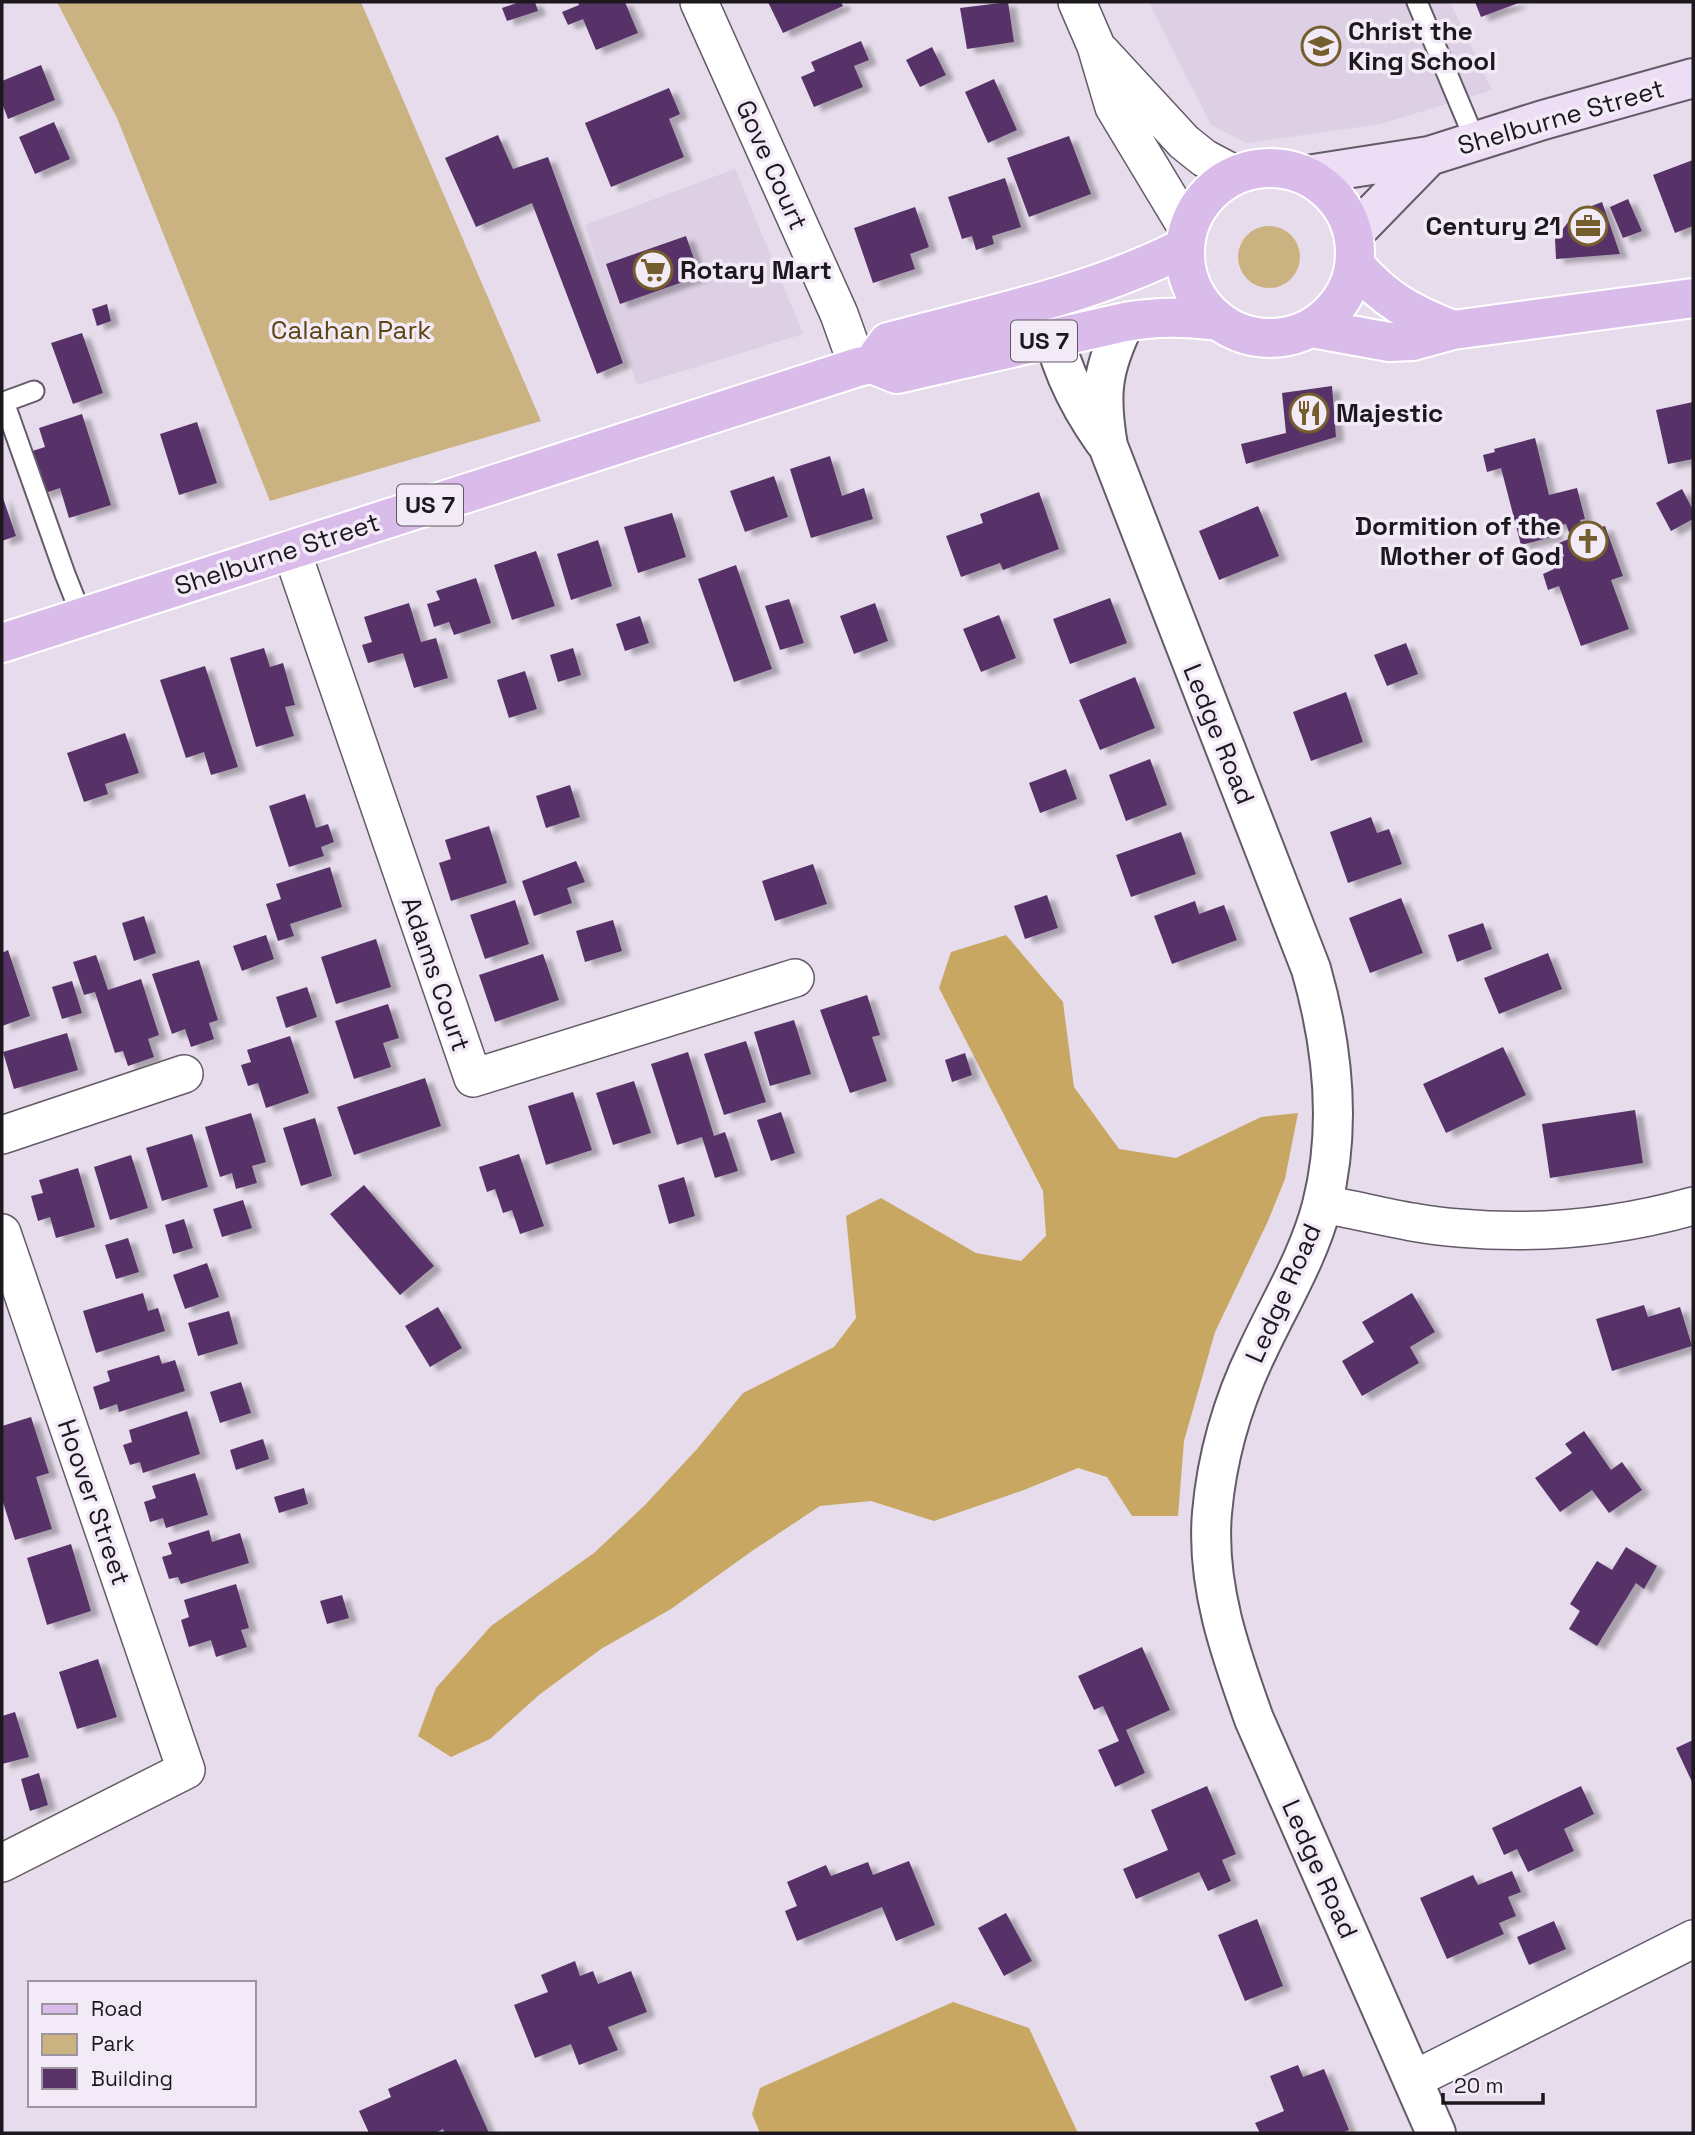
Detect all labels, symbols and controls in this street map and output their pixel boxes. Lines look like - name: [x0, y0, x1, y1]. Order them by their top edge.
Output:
- place label: Christ the King School: [1348, 14, 1496, 78]
- school or university icon: Christ the King School: [1300, 25, 1342, 67]
- street label: Shelburne Street: [1454, 71, 1668, 163]
- street label: Gove Court: [728, 95, 816, 235]
- office icon: Century 21: [1567, 205, 1609, 247]
- place label: Century 21: [1426, 209, 1561, 243]
- supermarket icon: Rotary Mart: [632, 249, 674, 291]
- place label: Rotary Mart: [680, 253, 832, 287]
- park label: Calahan Park: [271, 313, 431, 347]
- road number: US 7: [1011, 320, 1077, 362]
- restaurant icon: Majestic: [1288, 392, 1330, 434]
- place label: Majestic: [1336, 396, 1443, 430]
- road number: US 7: [397, 484, 463, 526]
- street label: Shelburne Street: [170, 505, 384, 603]
- place label: Dormition of the Mother of God: [1355, 509, 1561, 573]
- church icon: Dormition of the Mother of God: [1567, 520, 1609, 562]
- street label: Ledge Road: [1175, 659, 1263, 809]
- street label: Adams Court: [394, 892, 478, 1056]
- street label: Ledge Road: [1237, 1218, 1329, 1368]
- street label: Hoover Street: [50, 1414, 138, 1590]
- street label: Ledge Road: [1274, 1794, 1366, 1944]
- legend: [28, 1981, 256, 2107]
- text: Road: [91, 1995, 143, 2022]
- text: Park: [91, 2030, 135, 2057]
- scale bar: [1443, 2062, 1543, 2106]
- text: Building: [91, 2065, 173, 2092]
- text: 20 m: [1454, 2072, 1504, 2099]

